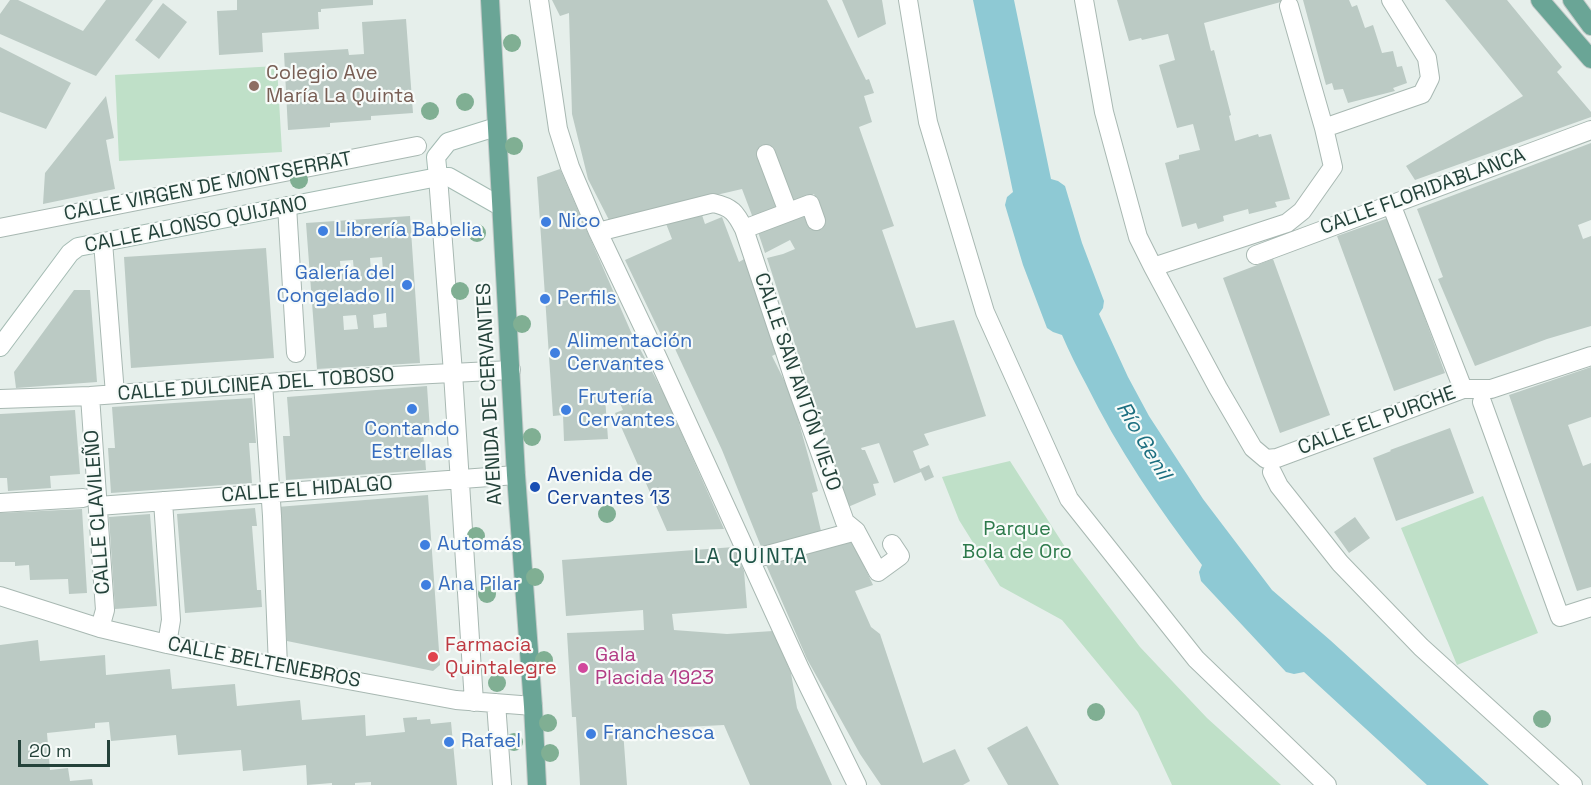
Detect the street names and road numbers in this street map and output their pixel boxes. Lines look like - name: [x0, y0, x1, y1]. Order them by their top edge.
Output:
- street label: CALLE FLORIDABLANCA: [1317, 144, 1529, 240]
- street label: CALLE VIRGEN DE MONTSERRAT: [62, 147, 354, 227]
- street label: CALLE ALONSO QUIJANO: [83, 192, 309, 258]
- street label: CALLE SAN ANTÓN VIEJO: [748, 270, 846, 494]
- street label: AVENIDA DE CERVANTES: [472, 282, 508, 506]
- street label: CALLE DULCINEA DEL TOBOSO: [117, 363, 395, 407]
- street label: CALLE EL PURCHE: [1295, 381, 1459, 461]
- street label: CALLE CLAVILEÑO: [80, 429, 116, 595]
- street label: CALLE EL HIDALGO: [221, 472, 393, 508]
- street label: CALLE BELTENEBROS: [165, 633, 363, 693]

